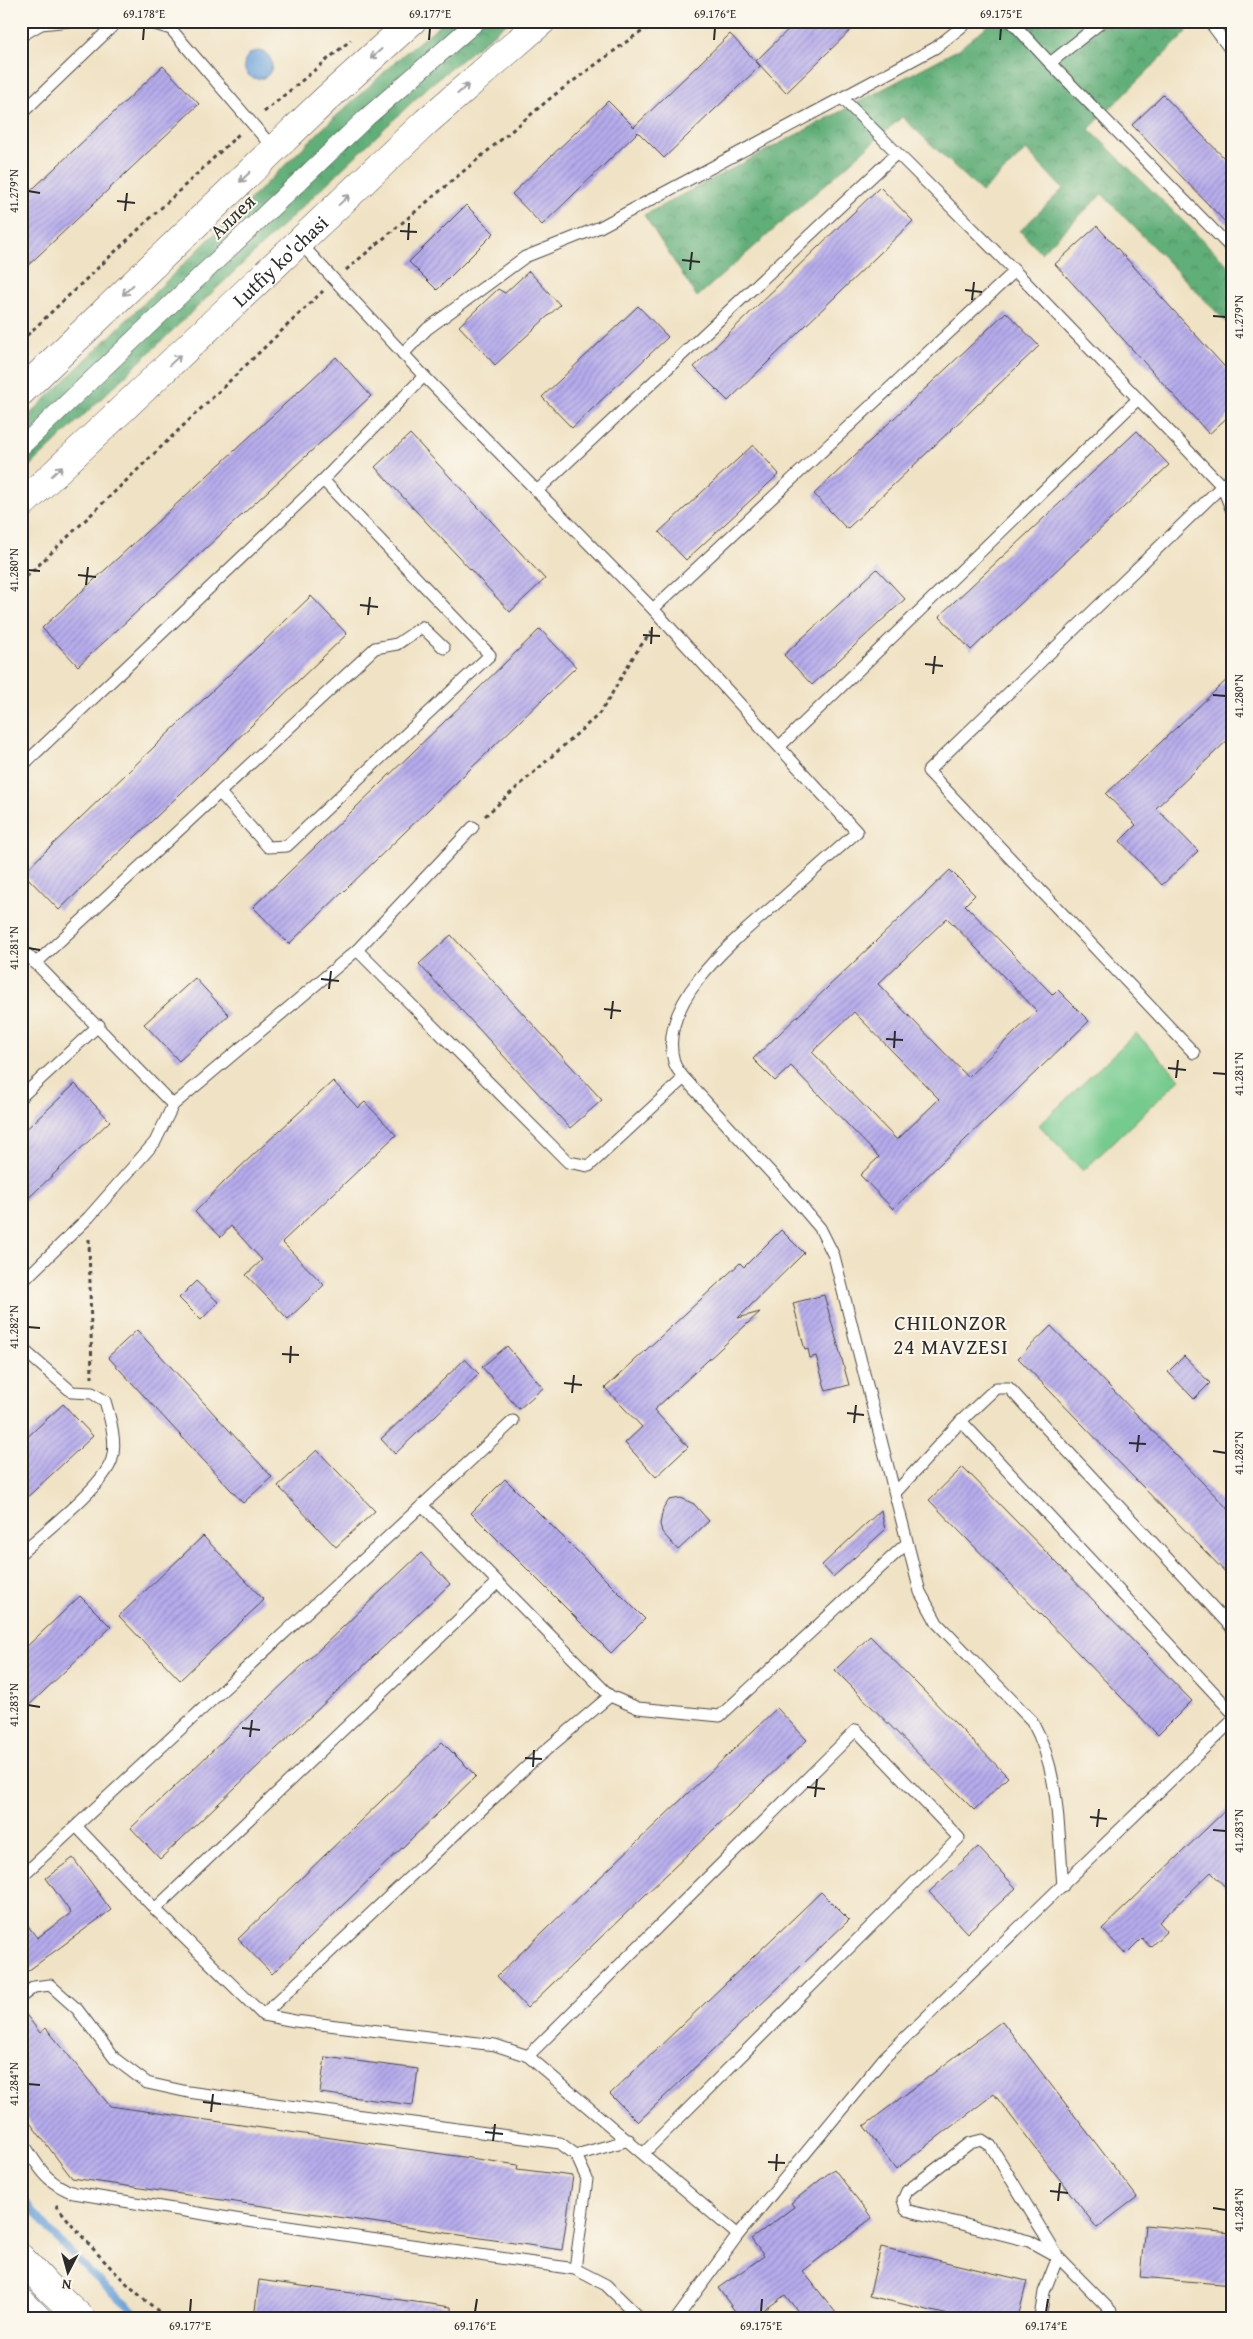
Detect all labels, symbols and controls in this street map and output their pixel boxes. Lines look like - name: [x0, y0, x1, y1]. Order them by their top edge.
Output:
- text: 69.178°E: [123, 5, 165, 22]
- text: 69.177°E: [409, 5, 451, 22]
- text: 69.176°E: [694, 5, 736, 22]
- text: 69.175°E: [980, 5, 1022, 22]
- one-way arrow: [370, 48, 383, 60]
- one-way arrow: [456, 83, 469, 95]
- text: 41.279°N: [5, 169, 22, 213]
- one-way arrow: [239, 171, 251, 183]
- street label: Аллея: [203, 187, 261, 245]
- one-way arrow: [338, 194, 350, 206]
- street label: Lutfiy ko'chasi: [225, 208, 334, 313]
- one-way arrow: [122, 283, 134, 295]
- text: 41.279°N: [1230, 295, 1247, 339]
- one-way arrow: [169, 354, 181, 366]
- one-way arrow: [50, 465, 63, 477]
- text: 41.280°N: [5, 548, 22, 592]
- text: 41.280°N: [1230, 674, 1247, 718]
- text: 41.281°N: [5, 926, 22, 970]
- text: 41.281°N: [1230, 1052, 1247, 1096]
- text: 41.282°N: [5, 1305, 22, 1349]
- district label: CHILONZOR 24 MAVZESI: [893, 1307, 1009, 1362]
- text: 41.282°N: [1230, 1431, 1247, 1475]
- text: 41.283°N: [5, 1683, 22, 1727]
- text: 41.283°N: [1230, 1809, 1247, 1853]
- text: 41.284°N: [5, 2062, 22, 2106]
- text: 41.284°N: [1230, 2188, 1247, 2232]
- north arrow: [42, 2246, 92, 2296]
- text: N: [60, 2274, 72, 2295]
- text: 69.177°E: [169, 2317, 211, 2334]
- text: 69.176°E: [454, 2317, 496, 2334]
- text: 69.175°E: [740, 2317, 782, 2334]
- text: 69.174°E: [1025, 2317, 1067, 2334]

